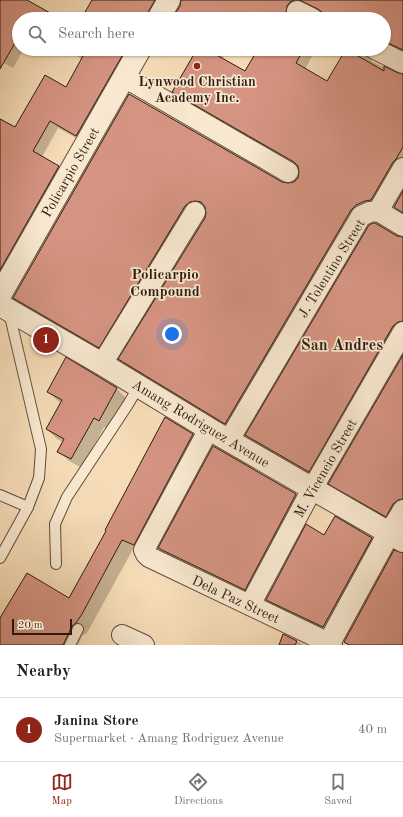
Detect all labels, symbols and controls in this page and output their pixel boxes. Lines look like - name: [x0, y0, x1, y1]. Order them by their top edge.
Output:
- search box: [12, 12, 391, 56]
- icon: search: [26, 23, 48, 45]
- text: Search here: [58, 27, 135, 42]
- marker: Lynwood Christian Academy Inc.: [192, 61, 202, 71]
- place label: Lynwood Christian Academy Inc.: [138, 75, 256, 105]
- street label: Policarpio Street: [40, 125, 102, 220]
- street label: J. Tolentino Street: [296, 217, 368, 320]
- district label: Policarpio Compound: [130, 268, 200, 300]
- your location: [162, 324, 182, 344]
- pin: 1: [33, 325, 59, 355]
- district label: San Andres: [301, 338, 383, 354]
- street label: Amang Rodriguez Avenue: [129, 377, 272, 470]
- street label: M. Vicencio Street: [292, 417, 360, 520]
- street label: Dela Paz Street: [190, 573, 282, 626]
- scale bar: [12, 617, 72, 636]
- text: 20 m: [18, 620, 43, 631]
- text: Nearby: [16, 663, 71, 680]
- text: Janina Store: [54, 714, 139, 729]
- text: 1: [25, 723, 33, 736]
- text: 40 m: [358, 723, 387, 736]
- text: Supermarket · Amang Rodriguez Avenue: [54, 732, 284, 745]
- tab: Map: [51, 771, 73, 809]
- tab: Directions: [174, 771, 223, 809]
- tab: Saved: [324, 771, 352, 809]

